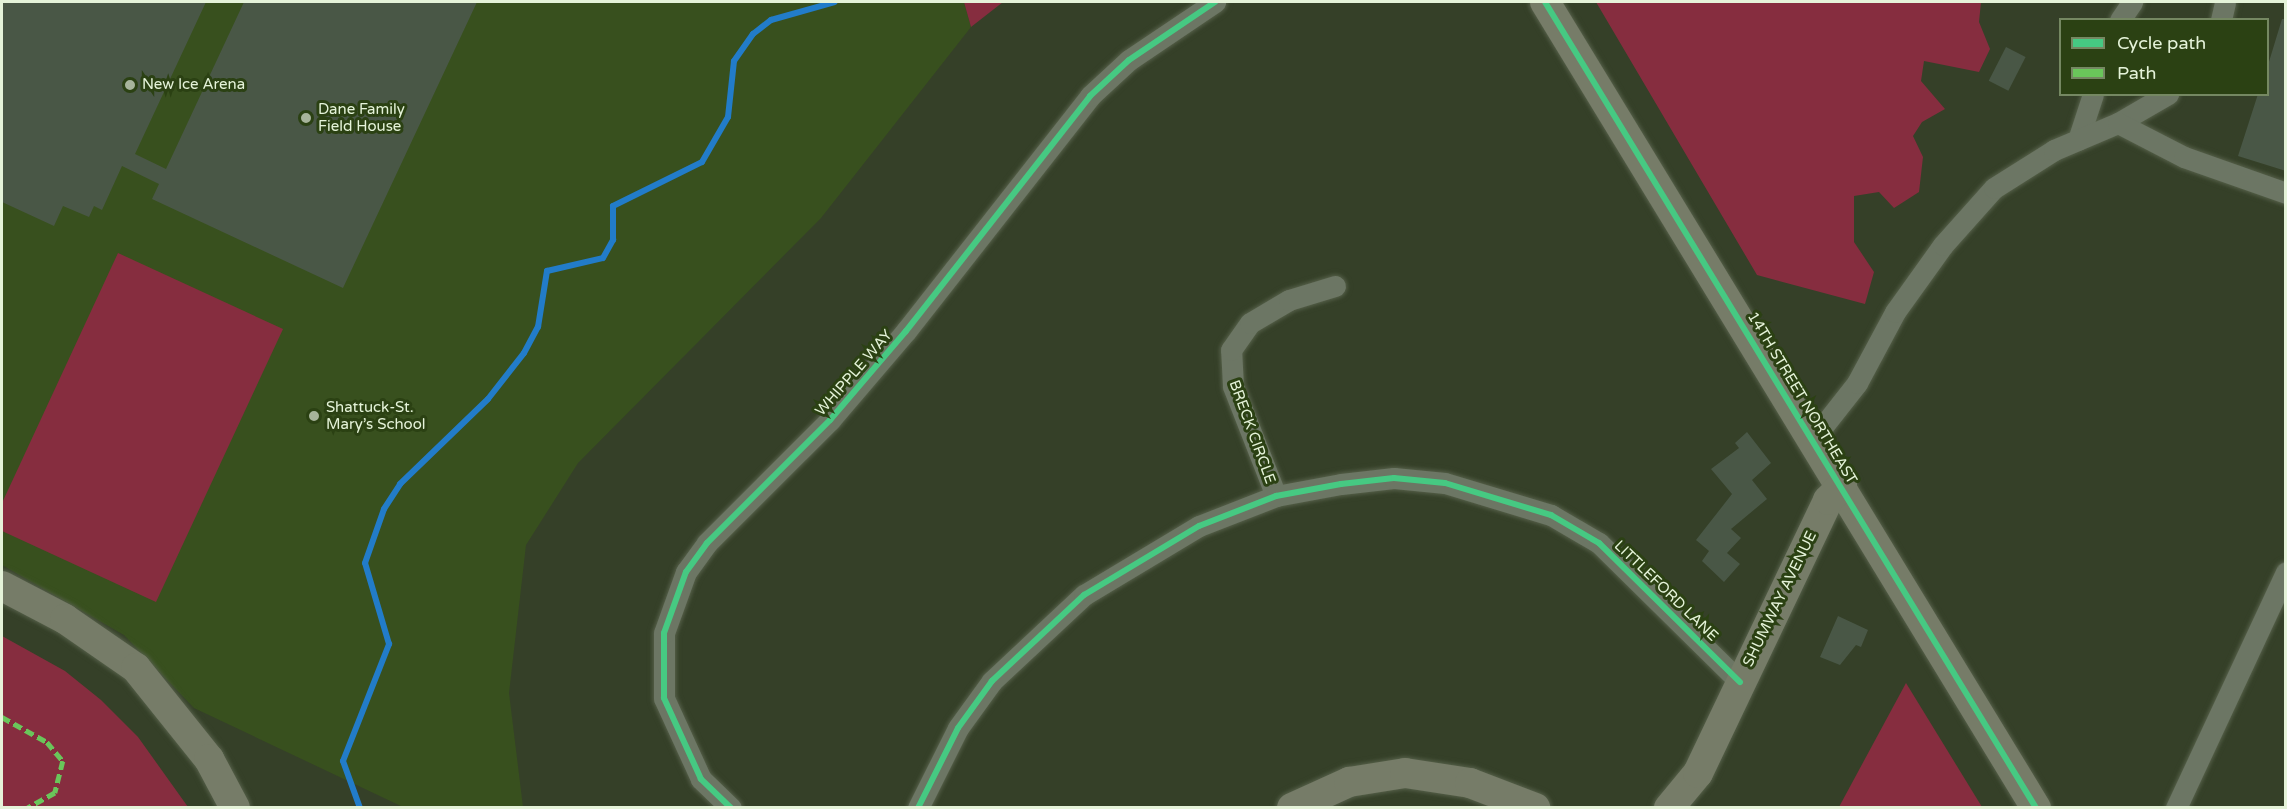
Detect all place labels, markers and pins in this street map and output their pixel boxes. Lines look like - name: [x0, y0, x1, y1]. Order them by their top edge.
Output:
- place label: New Ice Arena: [142, 76, 245, 94]
- marker: New Ice Arena: [123, 78, 137, 92]
- place label: Dane Family Field House: [318, 100, 405, 135]
- marker: Dane Family Field House: [299, 111, 313, 125]
- place label: Shattuck-St. Mary’s School: [326, 398, 425, 433]
- marker: Shattuck-St. Mary’s School: [307, 409, 321, 423]

